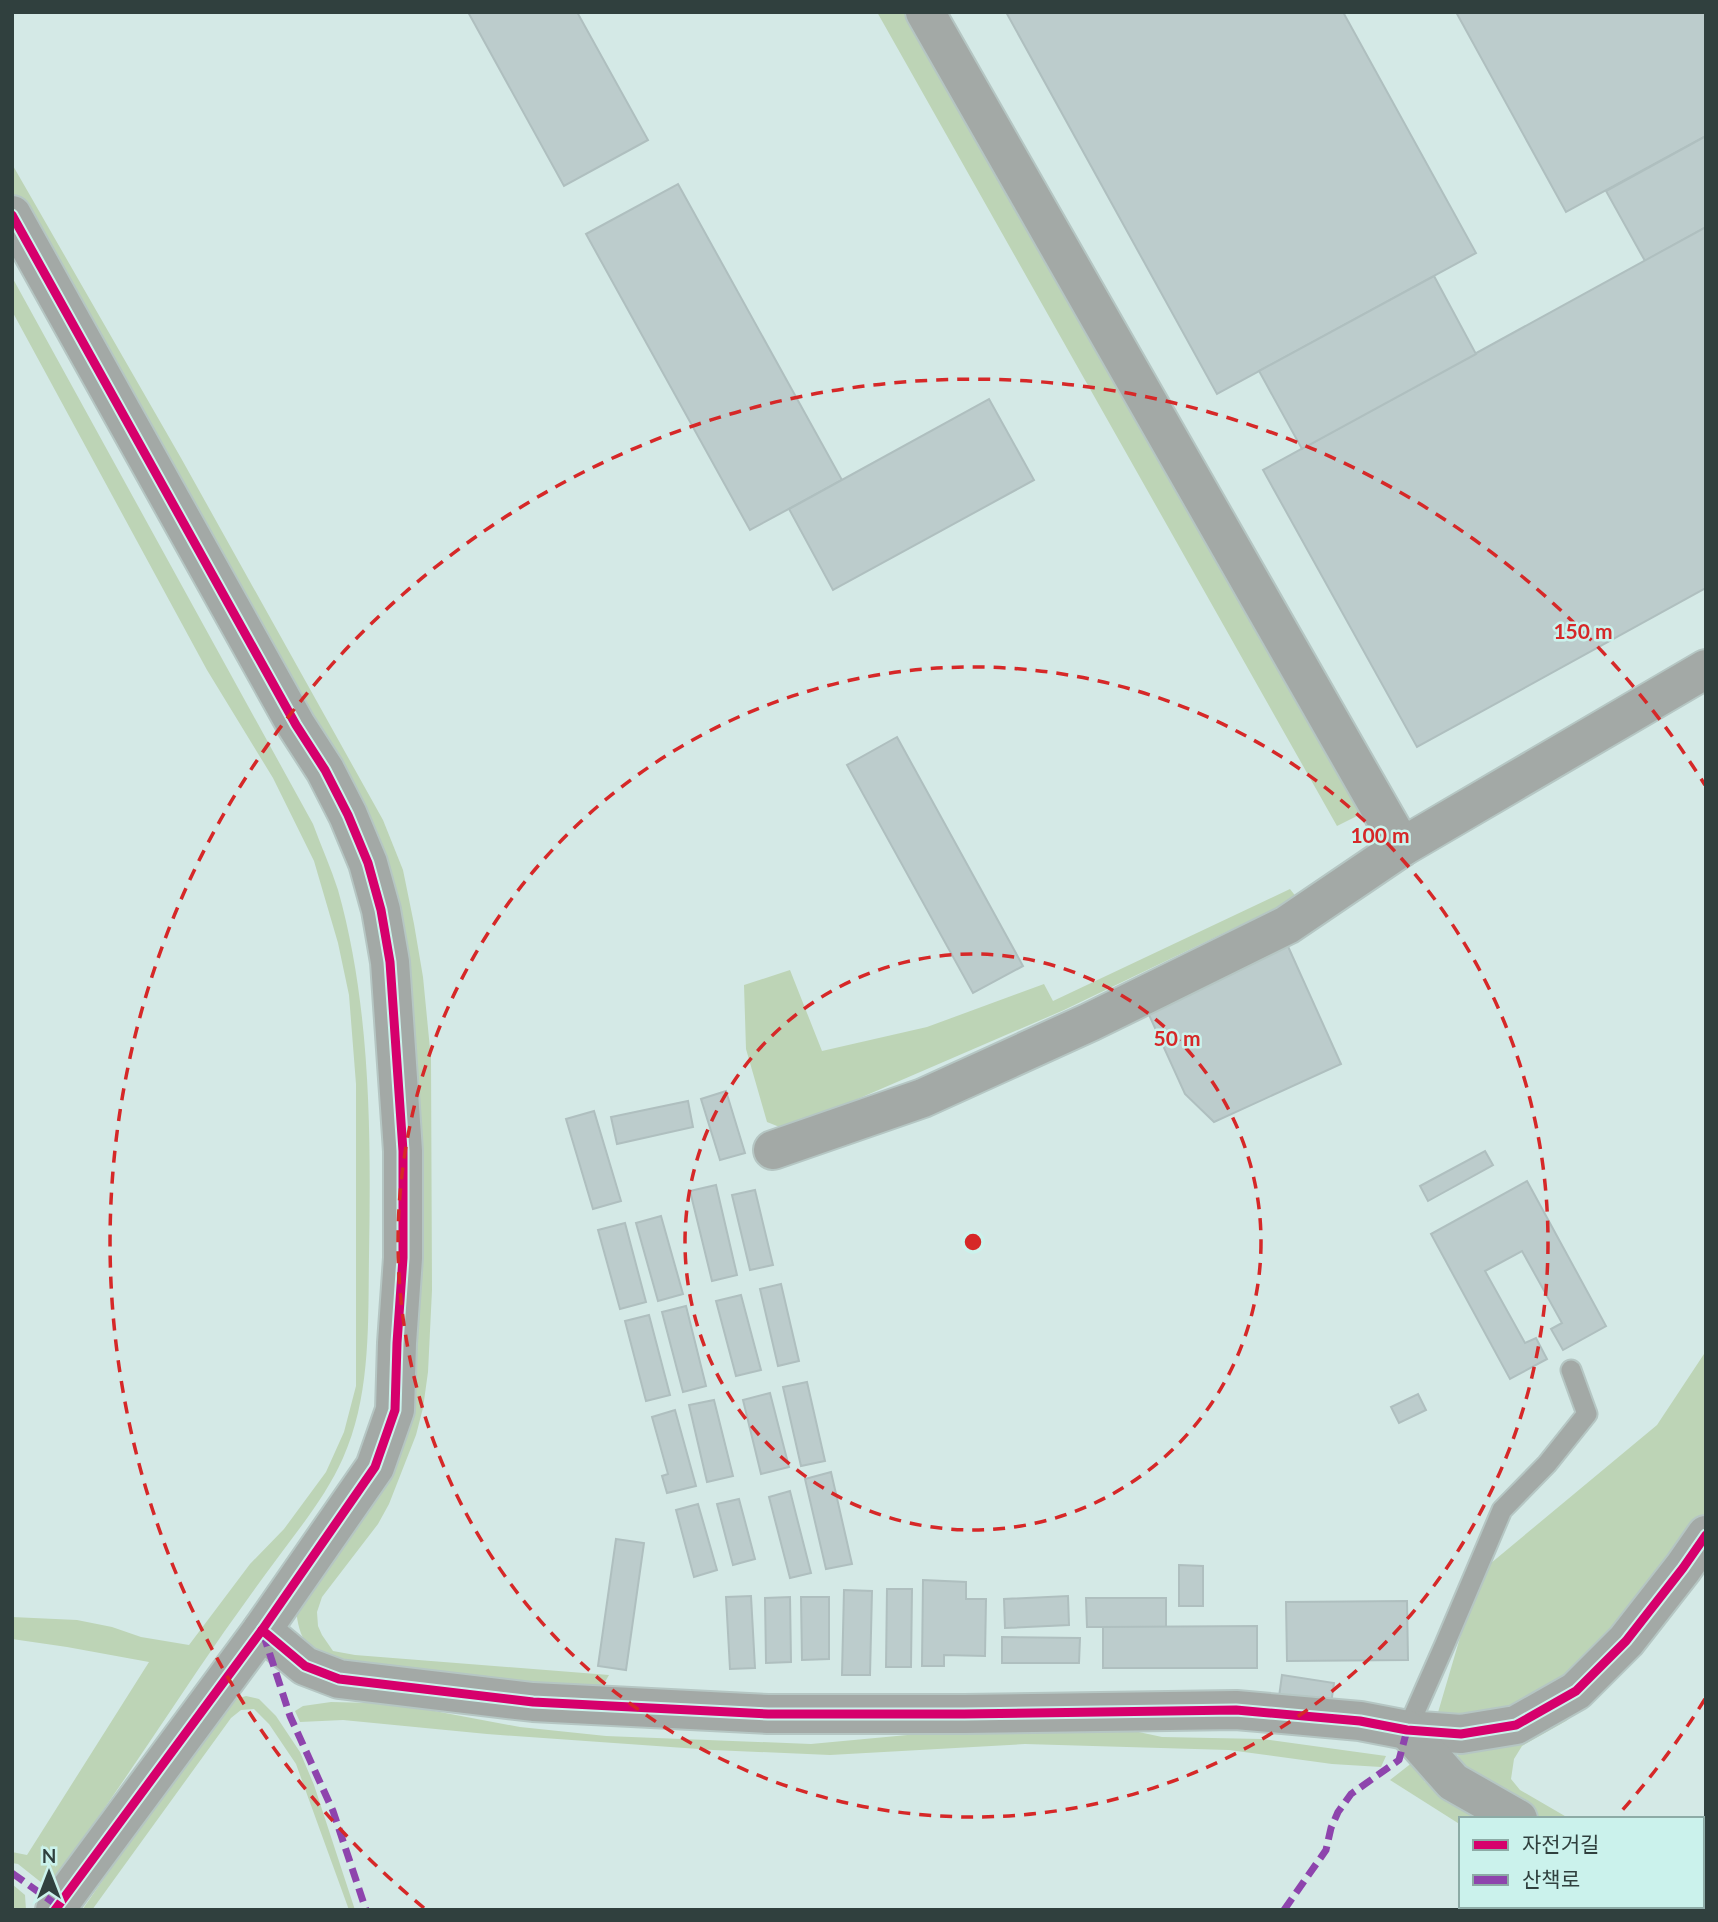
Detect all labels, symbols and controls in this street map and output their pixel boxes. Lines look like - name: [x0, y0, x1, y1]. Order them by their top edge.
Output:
- text: 150 m: [1553, 618, 1613, 643]
- text: 100 m: [1350, 822, 1410, 847]
- text: 50 m: [1153, 1025, 1201, 1050]
- centre of rings: [961, 1230, 985, 1254]
- legend: [1459, 1817, 1704, 1908]
- text: 자전거길: [1522, 1831, 1599, 1856]
- north arrow: [14, 1838, 84, 1908]
- text: N: [42, 1844, 56, 1867]
- text: 산책로: [1522, 1866, 1580, 1891]

